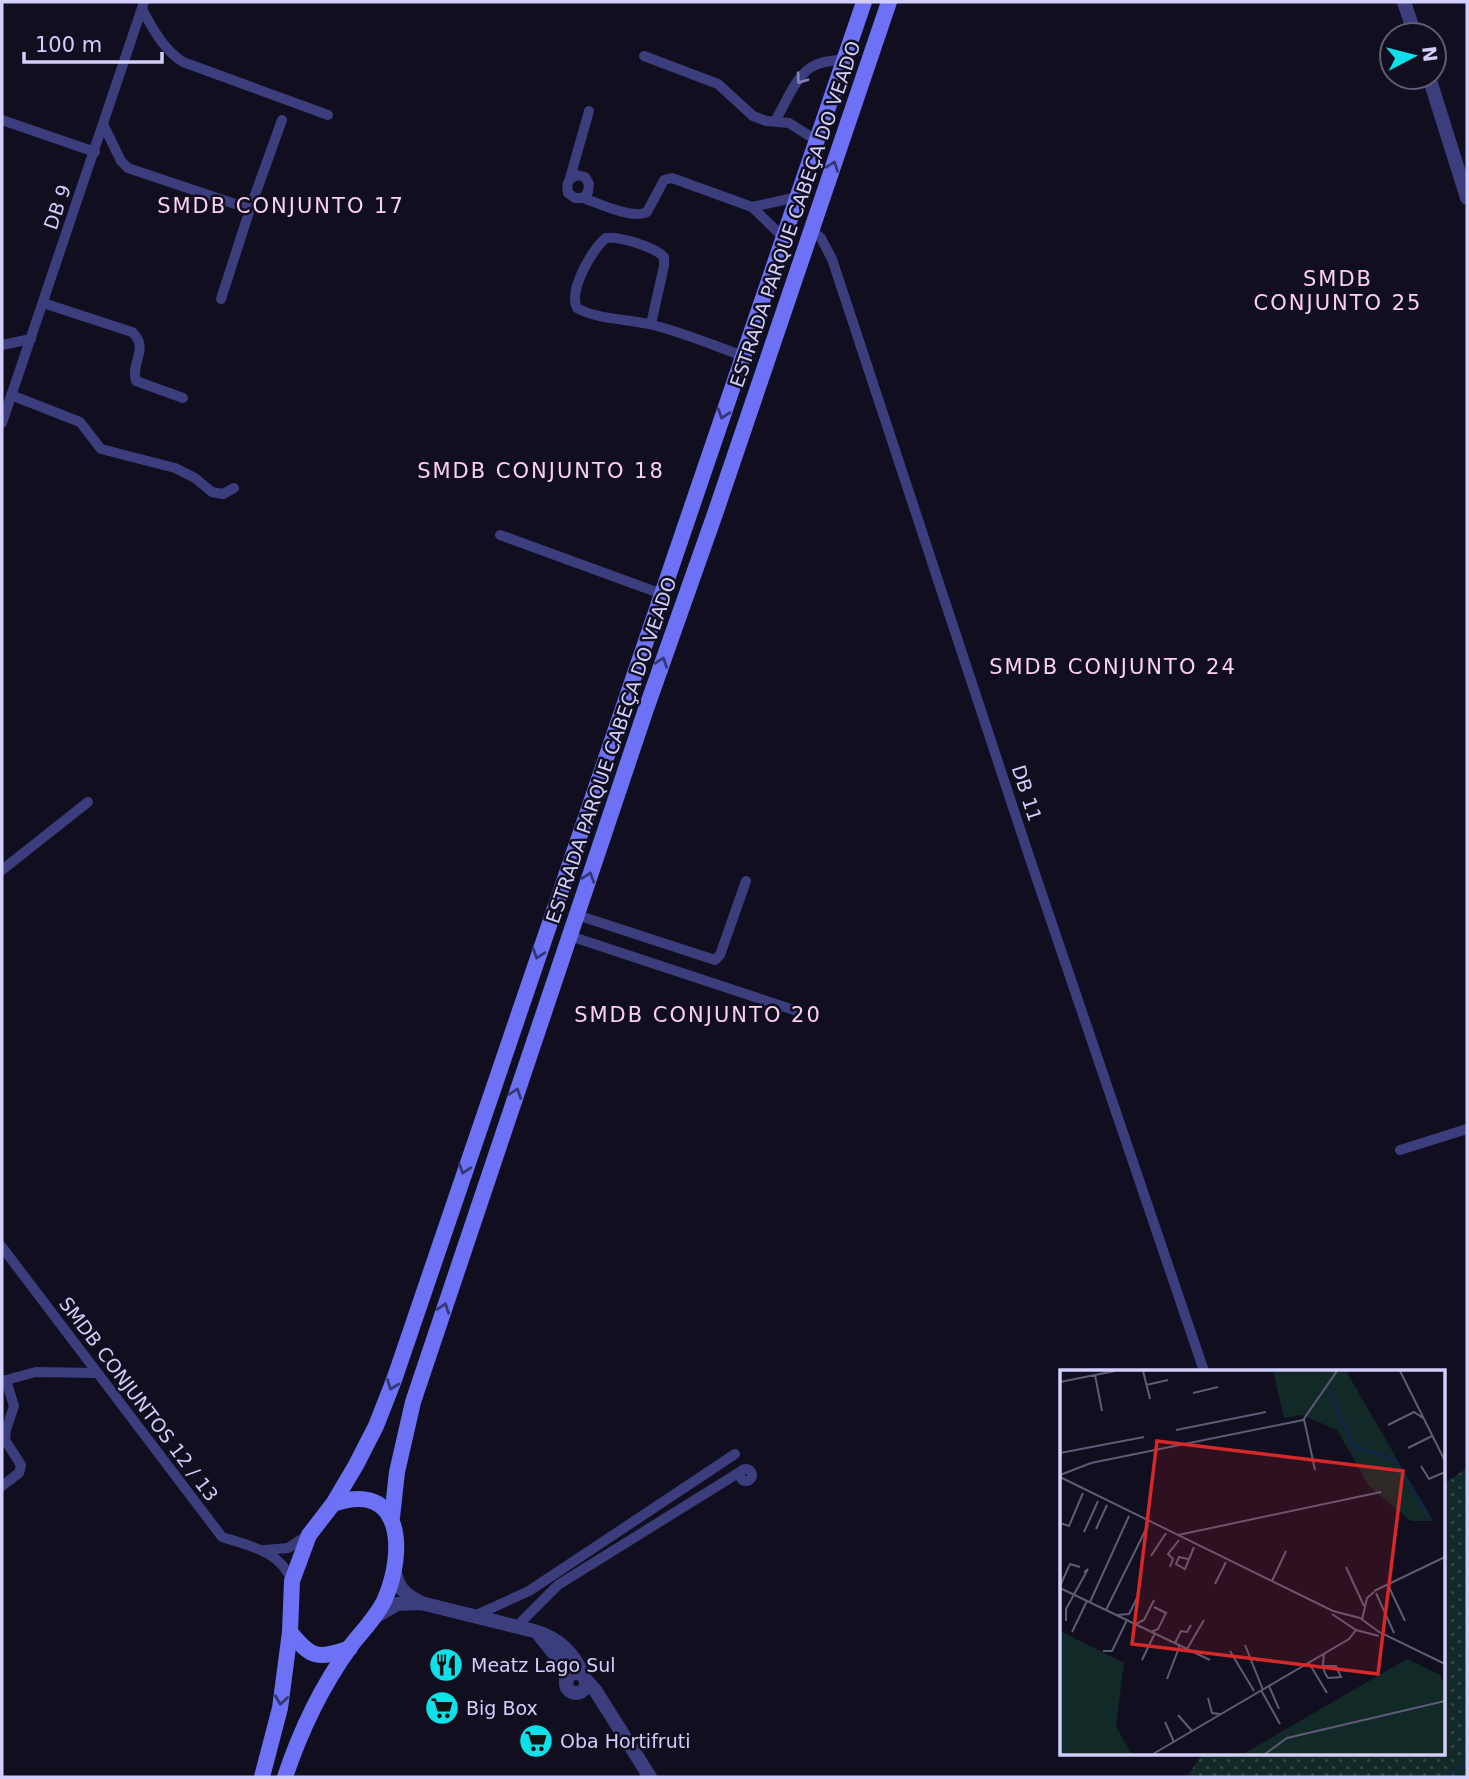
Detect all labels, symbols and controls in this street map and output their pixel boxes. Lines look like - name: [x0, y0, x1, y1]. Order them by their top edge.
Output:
- scale bar: [24, 21, 163, 65]
- north arrow: [1378, 21, 1448, 91]
- text: 100 m: [35, 33, 102, 57]
- street label: ESTRADA PARQUE CABEÇA DO VEADO: [725, 38, 865, 390]
- text: N: [1418, 45, 1442, 63]
- one-way arrow: [797, 71, 809, 84]
- one-way arrow: [825, 160, 839, 172]
- street label: DB 9: [39, 182, 75, 232]
- district label: SMDB CONJUNTO 17: [157, 194, 405, 218]
- district label: SMDB CONJUNTO 25: [1254, 267, 1422, 315]
- one-way arrow: [717, 408, 731, 420]
- district label: SMDB CONJUNTO 18: [417, 459, 665, 483]
- street label: ESTRADA PARQUE CABEÇA DO VEADO: [541, 574, 681, 926]
- district label: SMDB CONJUNTO 24: [989, 655, 1237, 679]
- one-way arrow: [654, 656, 668, 668]
- street label: DB 11: [1008, 762, 1046, 824]
- one-way arrow: [581, 872, 595, 884]
- one-way arrow: [532, 947, 546, 960]
- district label: SMDB CONJUNTO 20: [574, 1003, 822, 1027]
- one-way arrow: [508, 1087, 523, 1099]
- one-way arrow: [458, 1163, 473, 1175]
- street label: SMDB CONJUNTOS 12 / 13: [55, 1293, 223, 1505]
- one-way arrow: [436, 1303, 450, 1315]
- inset map: [1060, 1370, 1444, 1754]
- one-way arrow: [387, 1378, 401, 1390]
- restaurant icon: Meatz Lago Sul: [427, 1646, 465, 1684]
- place label: Meatz Lago Sul: [471, 1654, 616, 1676]
- supermarket icon: Big Box: [423, 1689, 461, 1727]
- one-way arrow: [274, 1694, 289, 1706]
- place label: Big Box: [466, 1697, 538, 1719]
- supermarket icon: Oba Hortifruti: [517, 1722, 555, 1760]
- place label: Oba Hortifruti: [560, 1730, 690, 1752]

